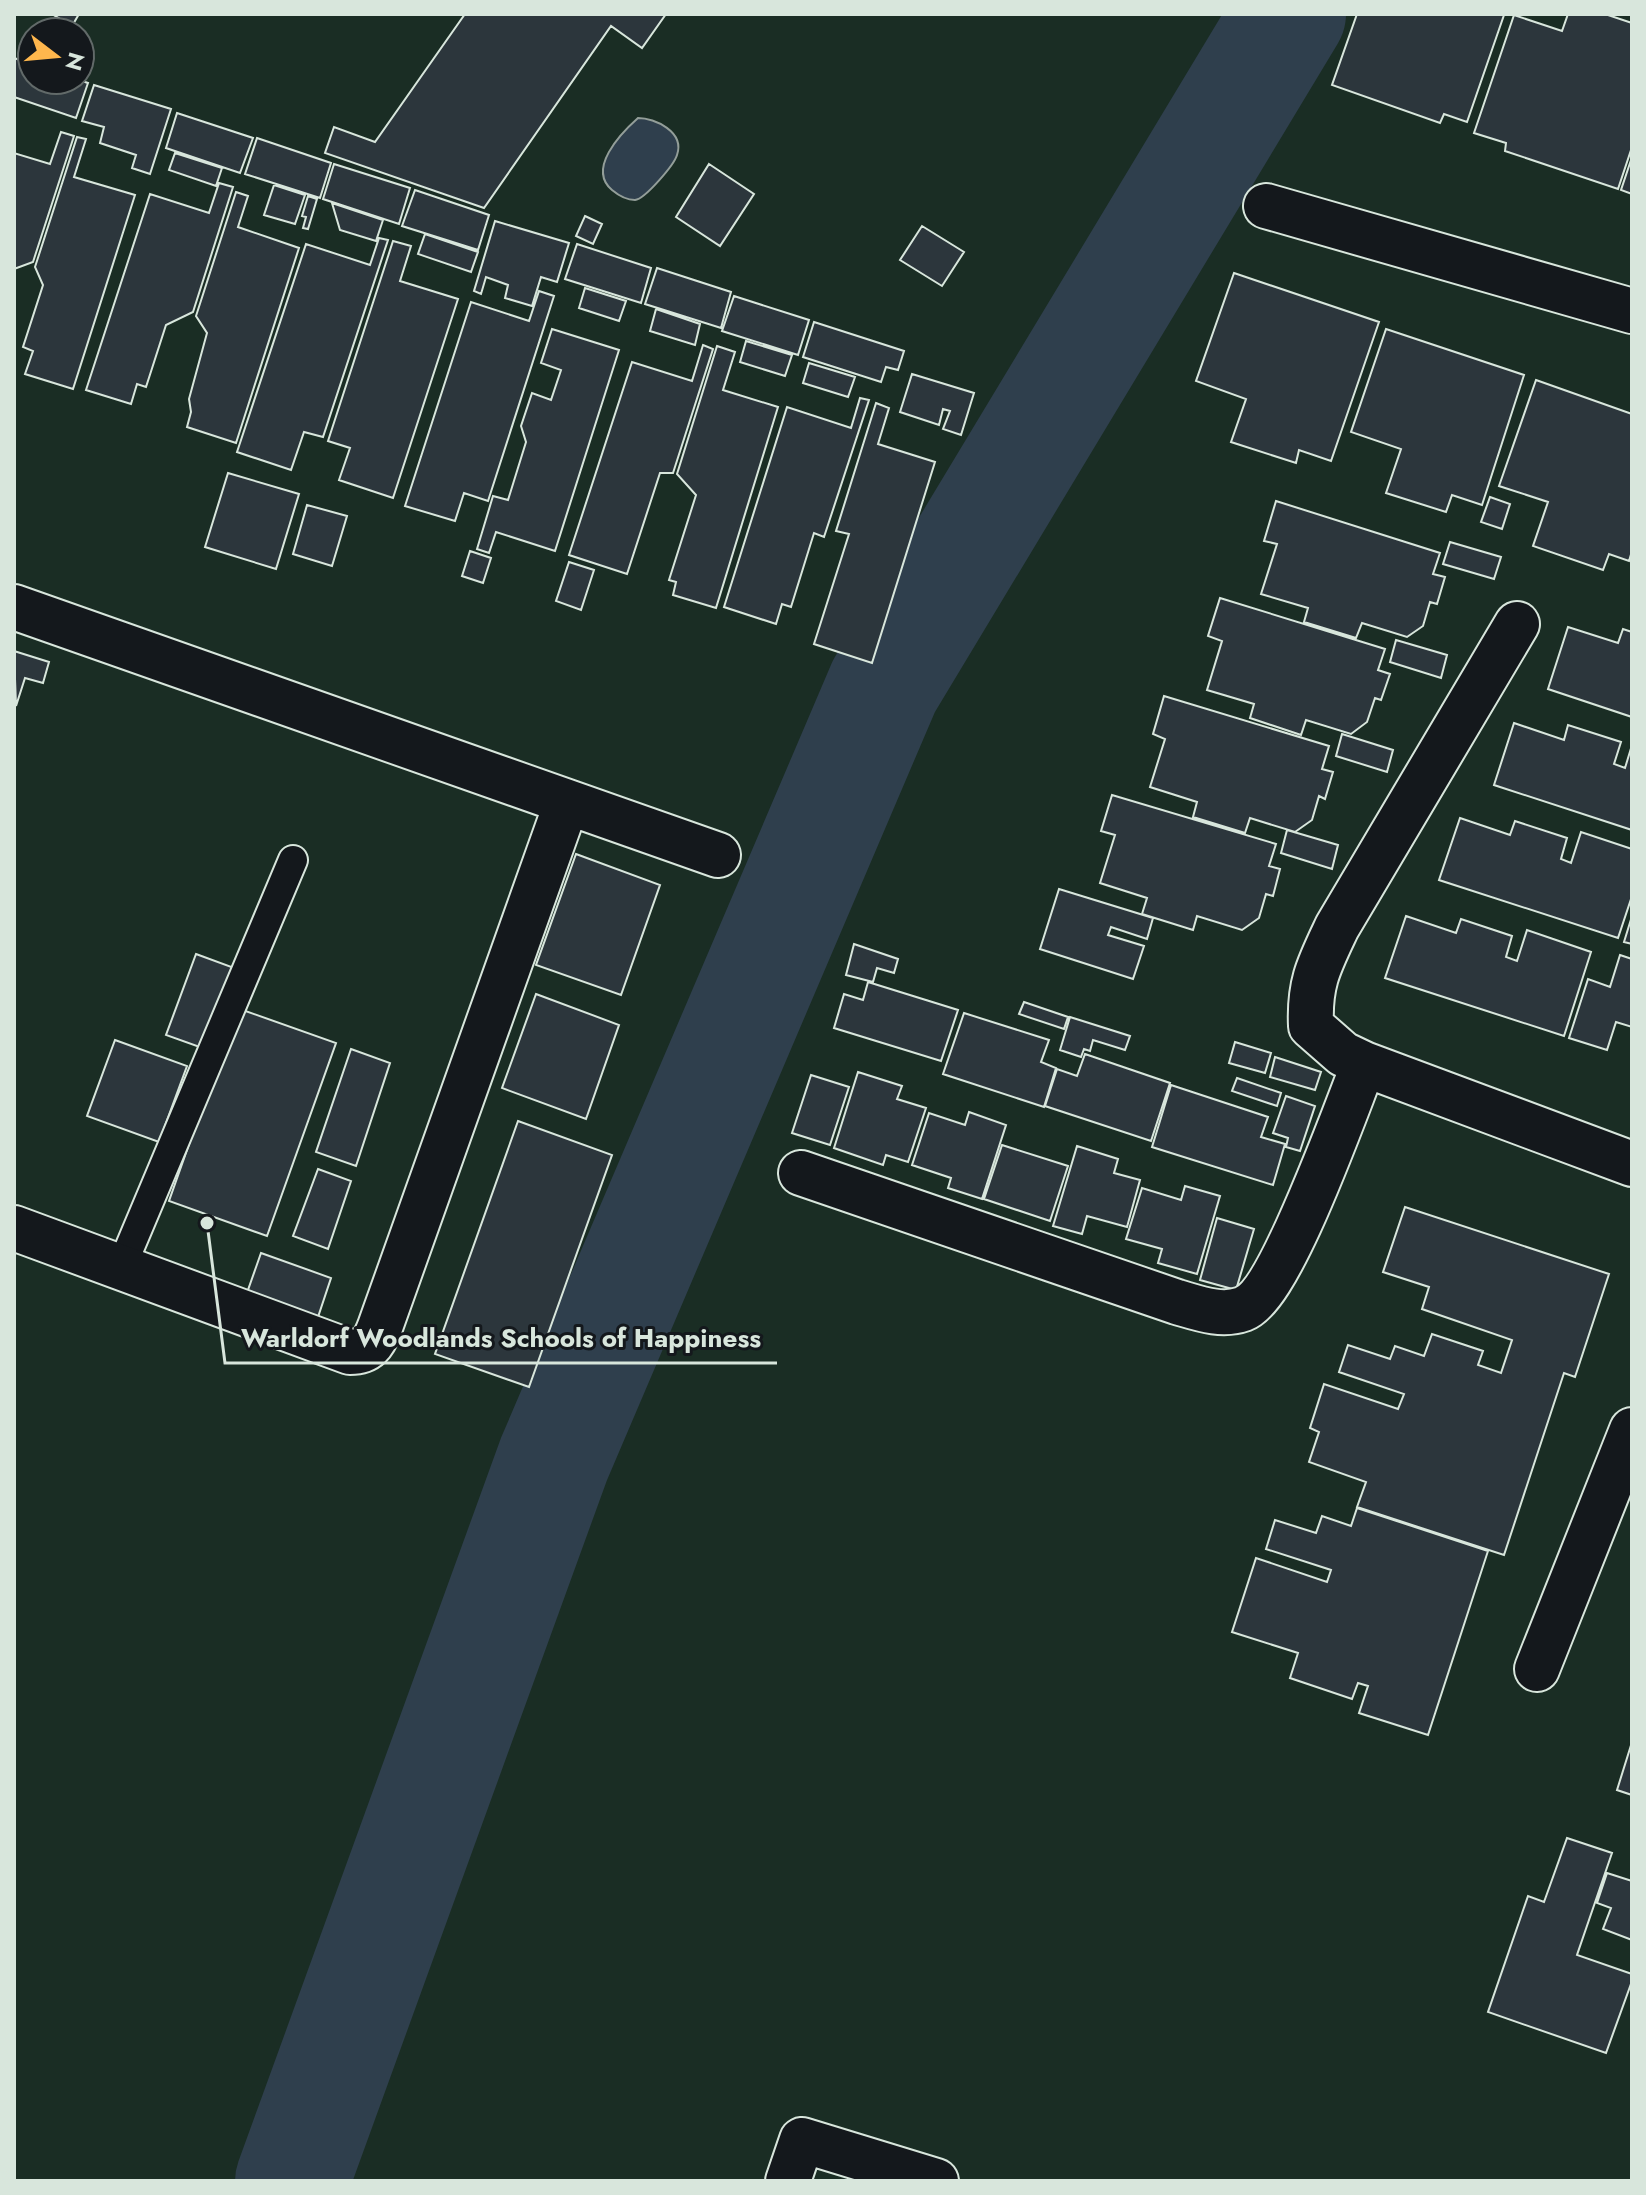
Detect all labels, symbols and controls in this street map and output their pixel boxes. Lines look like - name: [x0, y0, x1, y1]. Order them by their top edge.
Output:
- north arrow: [16, 16, 96, 96]
- text: N: [57, 49, 93, 74]
- callout: Warldorf Woodlands Schools of Happiness: [225, 1313, 777, 1363]
- text: Warldorf Woodlands Schools of Happiness: [241, 1319, 761, 1357]

